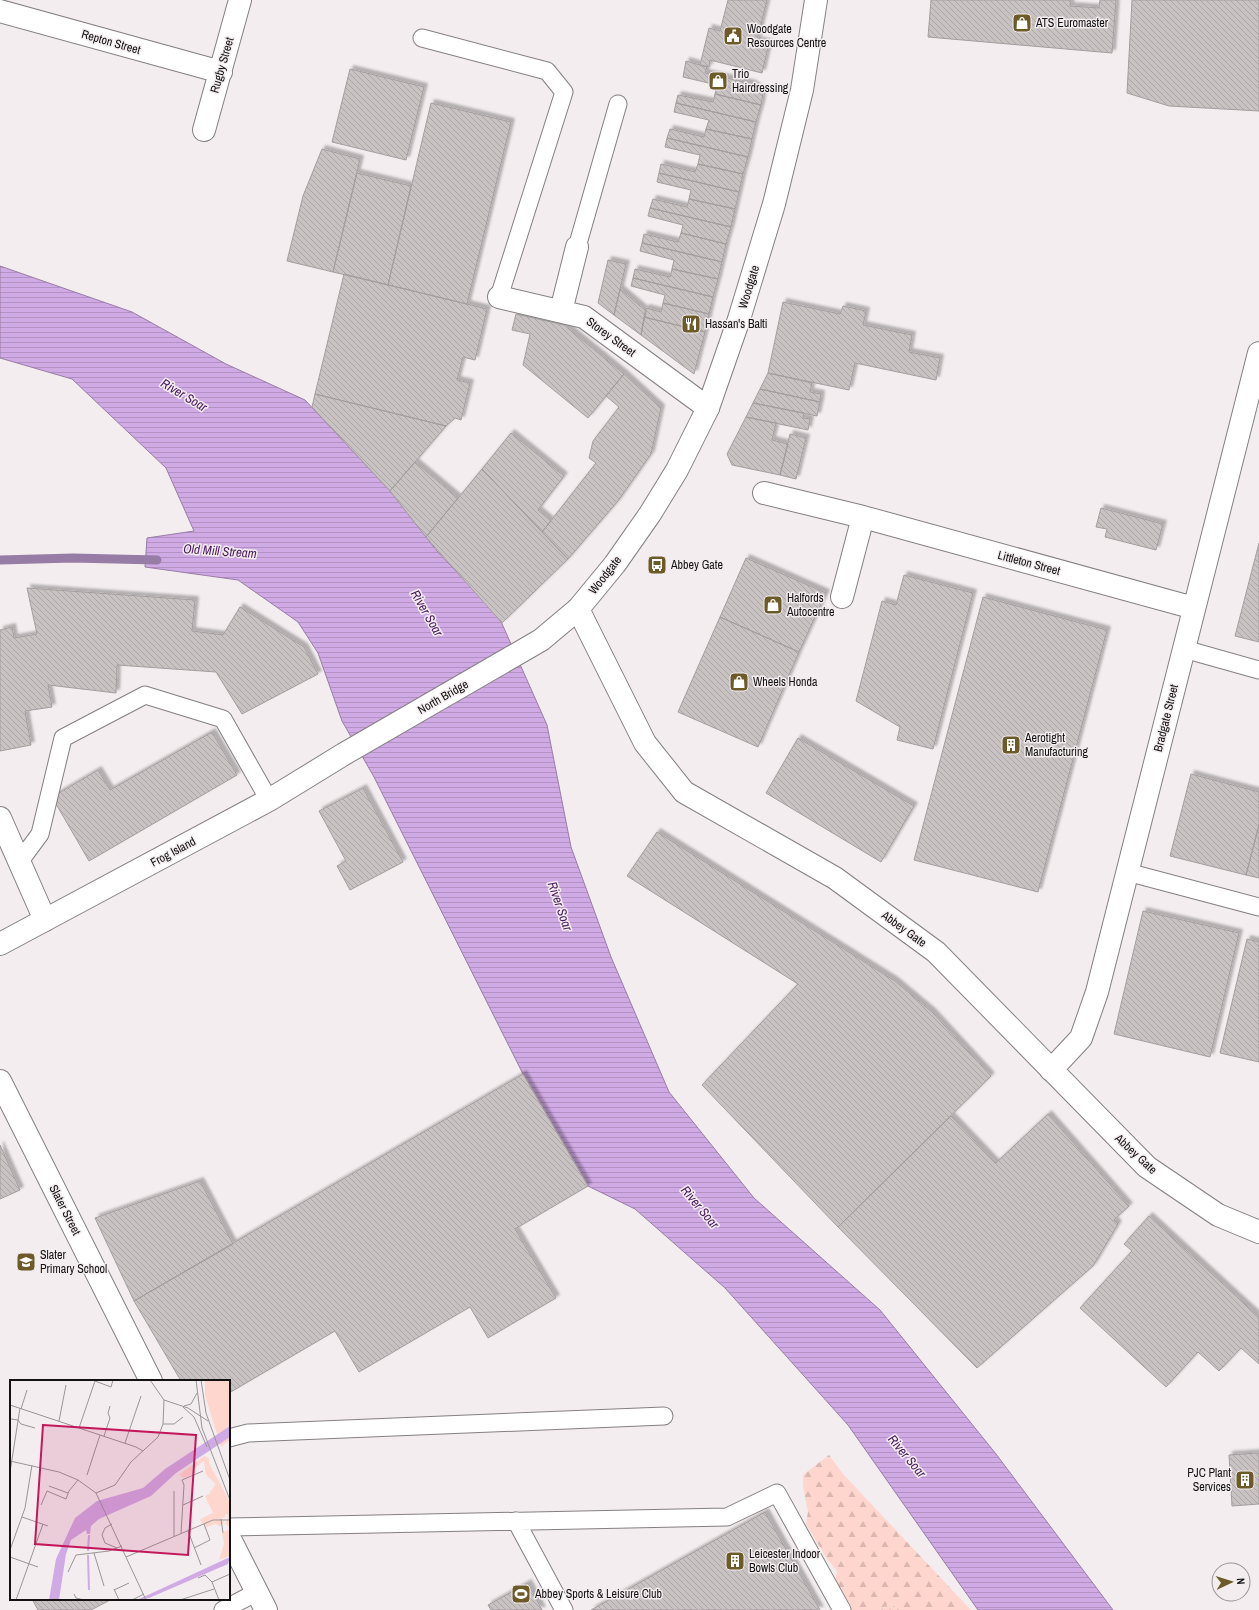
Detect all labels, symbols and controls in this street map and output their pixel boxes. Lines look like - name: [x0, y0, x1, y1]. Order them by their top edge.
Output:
- shop icon: ATS Euromaster: [1011, 12, 1033, 34]
- place label: ATS Euromaster: [1035, 15, 1109, 31]
- place label: Woodgate Resources Centre: [747, 21, 826, 51]
- public building icon: Woodgate Resources Centre: [722, 25, 744, 47]
- street label: Repton Street: [80, 26, 143, 58]
- street label: Rugby Street: [206, 35, 238, 95]
- place label: Trio Hairdressing: [732, 66, 789, 96]
- shop icon: Trio Hairdressing: [707, 70, 729, 92]
- street label: Woodgate: [735, 263, 763, 311]
- restaurant icon: Hassan's Balti: [680, 313, 702, 335]
- street label: Storey Street: [583, 314, 639, 361]
- place label: Hassan's Balti: [705, 316, 768, 332]
- water label: River Soar: [158, 375, 211, 416]
- water label: Old Mill Stream: [183, 540, 257, 562]
- street label: Littleton Street: [996, 547, 1062, 579]
- street label: Woodgate: [585, 552, 625, 598]
- bus stop icon: Abbey Gate: [646, 554, 668, 576]
- place label: Abbey Gate: [670, 557, 723, 573]
- water label: River Soar: [407, 587, 447, 640]
- place label: Halfords Autocentre: [786, 590, 835, 620]
- shop icon: Halfords Autocentre: [762, 594, 784, 616]
- shop icon: Wheels Honda: [728, 671, 750, 693]
- place label: Wheels Honda: [753, 674, 818, 690]
- street label: North Bridge: [415, 676, 471, 718]
- street label: Bradgate Street: [1150, 682, 1182, 753]
- place label: Aerotight Manufacturing: [1024, 730, 1088, 760]
- building icon: Aerotight Manufacturing: [1000, 734, 1022, 756]
- street label: Frog Island: [148, 833, 198, 871]
- water label: River Soar: [544, 879, 576, 933]
- street label: Abbey Gate: [877, 907, 930, 951]
- street label: Abbey Gate: [1111, 1130, 1160, 1178]
- street label: Slater Street: [45, 1182, 85, 1238]
- water label: River Soar: [677, 1182, 723, 1232]
- place label: Slater Primary School: [40, 1247, 107, 1277]
- school or university icon: Slater Primary School: [15, 1251, 37, 1273]
- inset map: [10, 1380, 230, 1600]
- water label: River Soar: [884, 1431, 930, 1481]
- place label: PJC Plant Services: [1187, 1465, 1231, 1495]
- building icon: PJC Plant Services: [1234, 1469, 1256, 1491]
- place label: Leicester Indoor Bowls Club: [749, 1546, 821, 1576]
- building icon: Leicester Indoor Bowls Club: [724, 1550, 746, 1572]
- north arrow: [1211, 1562, 1251, 1602]
- text: N: [1234, 1578, 1248, 1585]
- sports icon: Abbey Sports & Leisure Club: [510, 1583, 532, 1605]
- place label: Abbey Sports & Leisure Club: [534, 1586, 662, 1602]

